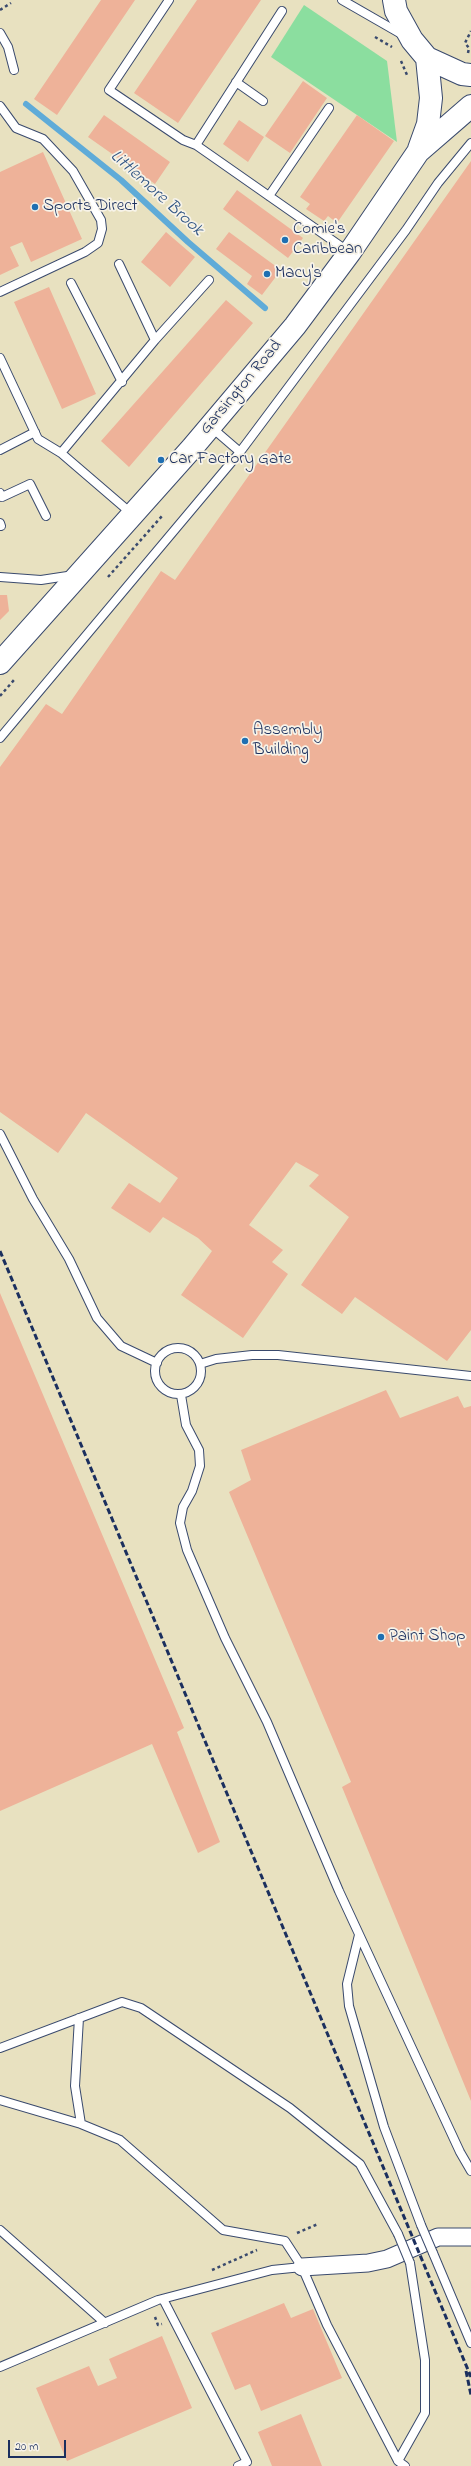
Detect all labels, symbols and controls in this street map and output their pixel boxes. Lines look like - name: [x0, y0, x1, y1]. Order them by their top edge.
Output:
- water label: Littlemore Brook: [105, 146, 207, 242]
- place label: Sports Direct: [43, 197, 138, 217]
- marker: Sports Direct: [30, 202, 40, 212]
- place label: Comie's Caribbean: [293, 220, 362, 260]
- marker: Comie's Caribbean: [280, 235, 290, 245]
- place label: Macy's: [275, 264, 322, 284]
- marker: Macy's: [262, 269, 272, 279]
- street label: Garsington Road: [197, 337, 287, 439]
- place label: Car Factory Gate: [169, 450, 291, 470]
- marker: Car Factory Gate: [156, 455, 166, 465]
- place label: Assembly Building: [253, 721, 322, 761]
- marker: Assembly Building: [240, 736, 250, 746]
- place label: Paint Shop: [389, 1627, 465, 1647]
- marker: Paint Shop: [376, 1632, 386, 1642]
- scale bar: [10, 2432, 68, 2458]
- text: 20 m: [15, 2438, 38, 2456]

